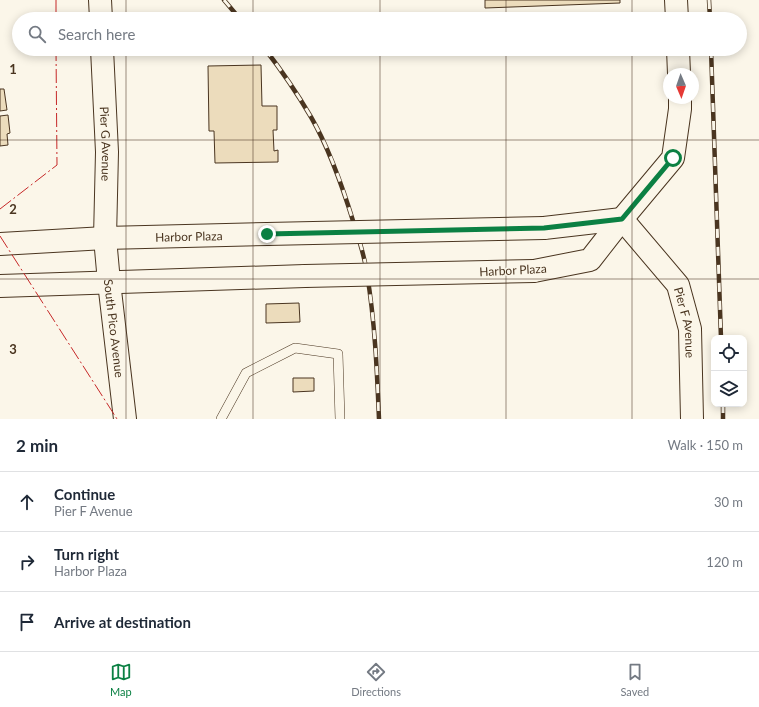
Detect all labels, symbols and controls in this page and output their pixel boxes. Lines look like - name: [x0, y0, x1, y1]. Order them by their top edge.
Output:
- search box: [12, 12, 747, 56]
- icon: search: [26, 23, 48, 45]
- text: Search here: [58, 25, 135, 43]
- text: 1: [9, 61, 17, 77]
- north arrow: [663, 68, 699, 104]
- street label: Pier G Avenue: [97, 106, 115, 181]
- route start: [664, 149, 682, 167]
- text: 2: [9, 201, 17, 217]
- route end: [258, 225, 276, 243]
- street label: Harbor Plaza: [155, 228, 223, 244]
- street label: Harbor Plaza: [479, 261, 547, 279]
- street label: South Pico Avenue: [101, 278, 128, 378]
- street label: Pier F Avenue: [671, 285, 698, 358]
- map controls: [711, 335, 747, 407]
- button: locate: [711, 335, 747, 371]
- text: 3: [9, 341, 17, 357]
- button: layers: [711, 371, 747, 407]
- text: 2 min: [16, 435, 58, 456]
- text: Walk · 150 m: [667, 437, 743, 453]
- text: Continue: [54, 485, 115, 503]
- icon: ahead: [16, 491, 38, 513]
- text: 30 m: [714, 494, 743, 510]
- text: Pier F Avenue: [54, 503, 133, 519]
- text: Turn right: [54, 545, 119, 563]
- icon: right: [16, 551, 38, 573]
- text: 120 m: [706, 554, 743, 570]
- text: Harbor Plaza: [54, 563, 127, 579]
- icon: arrive: [16, 611, 38, 633]
- text: Arrive at destination: [54, 613, 191, 631]
- tab: Map: [110, 661, 132, 698]
- tab: Directions: [351, 661, 401, 698]
- tab: Saved: [620, 661, 649, 698]

